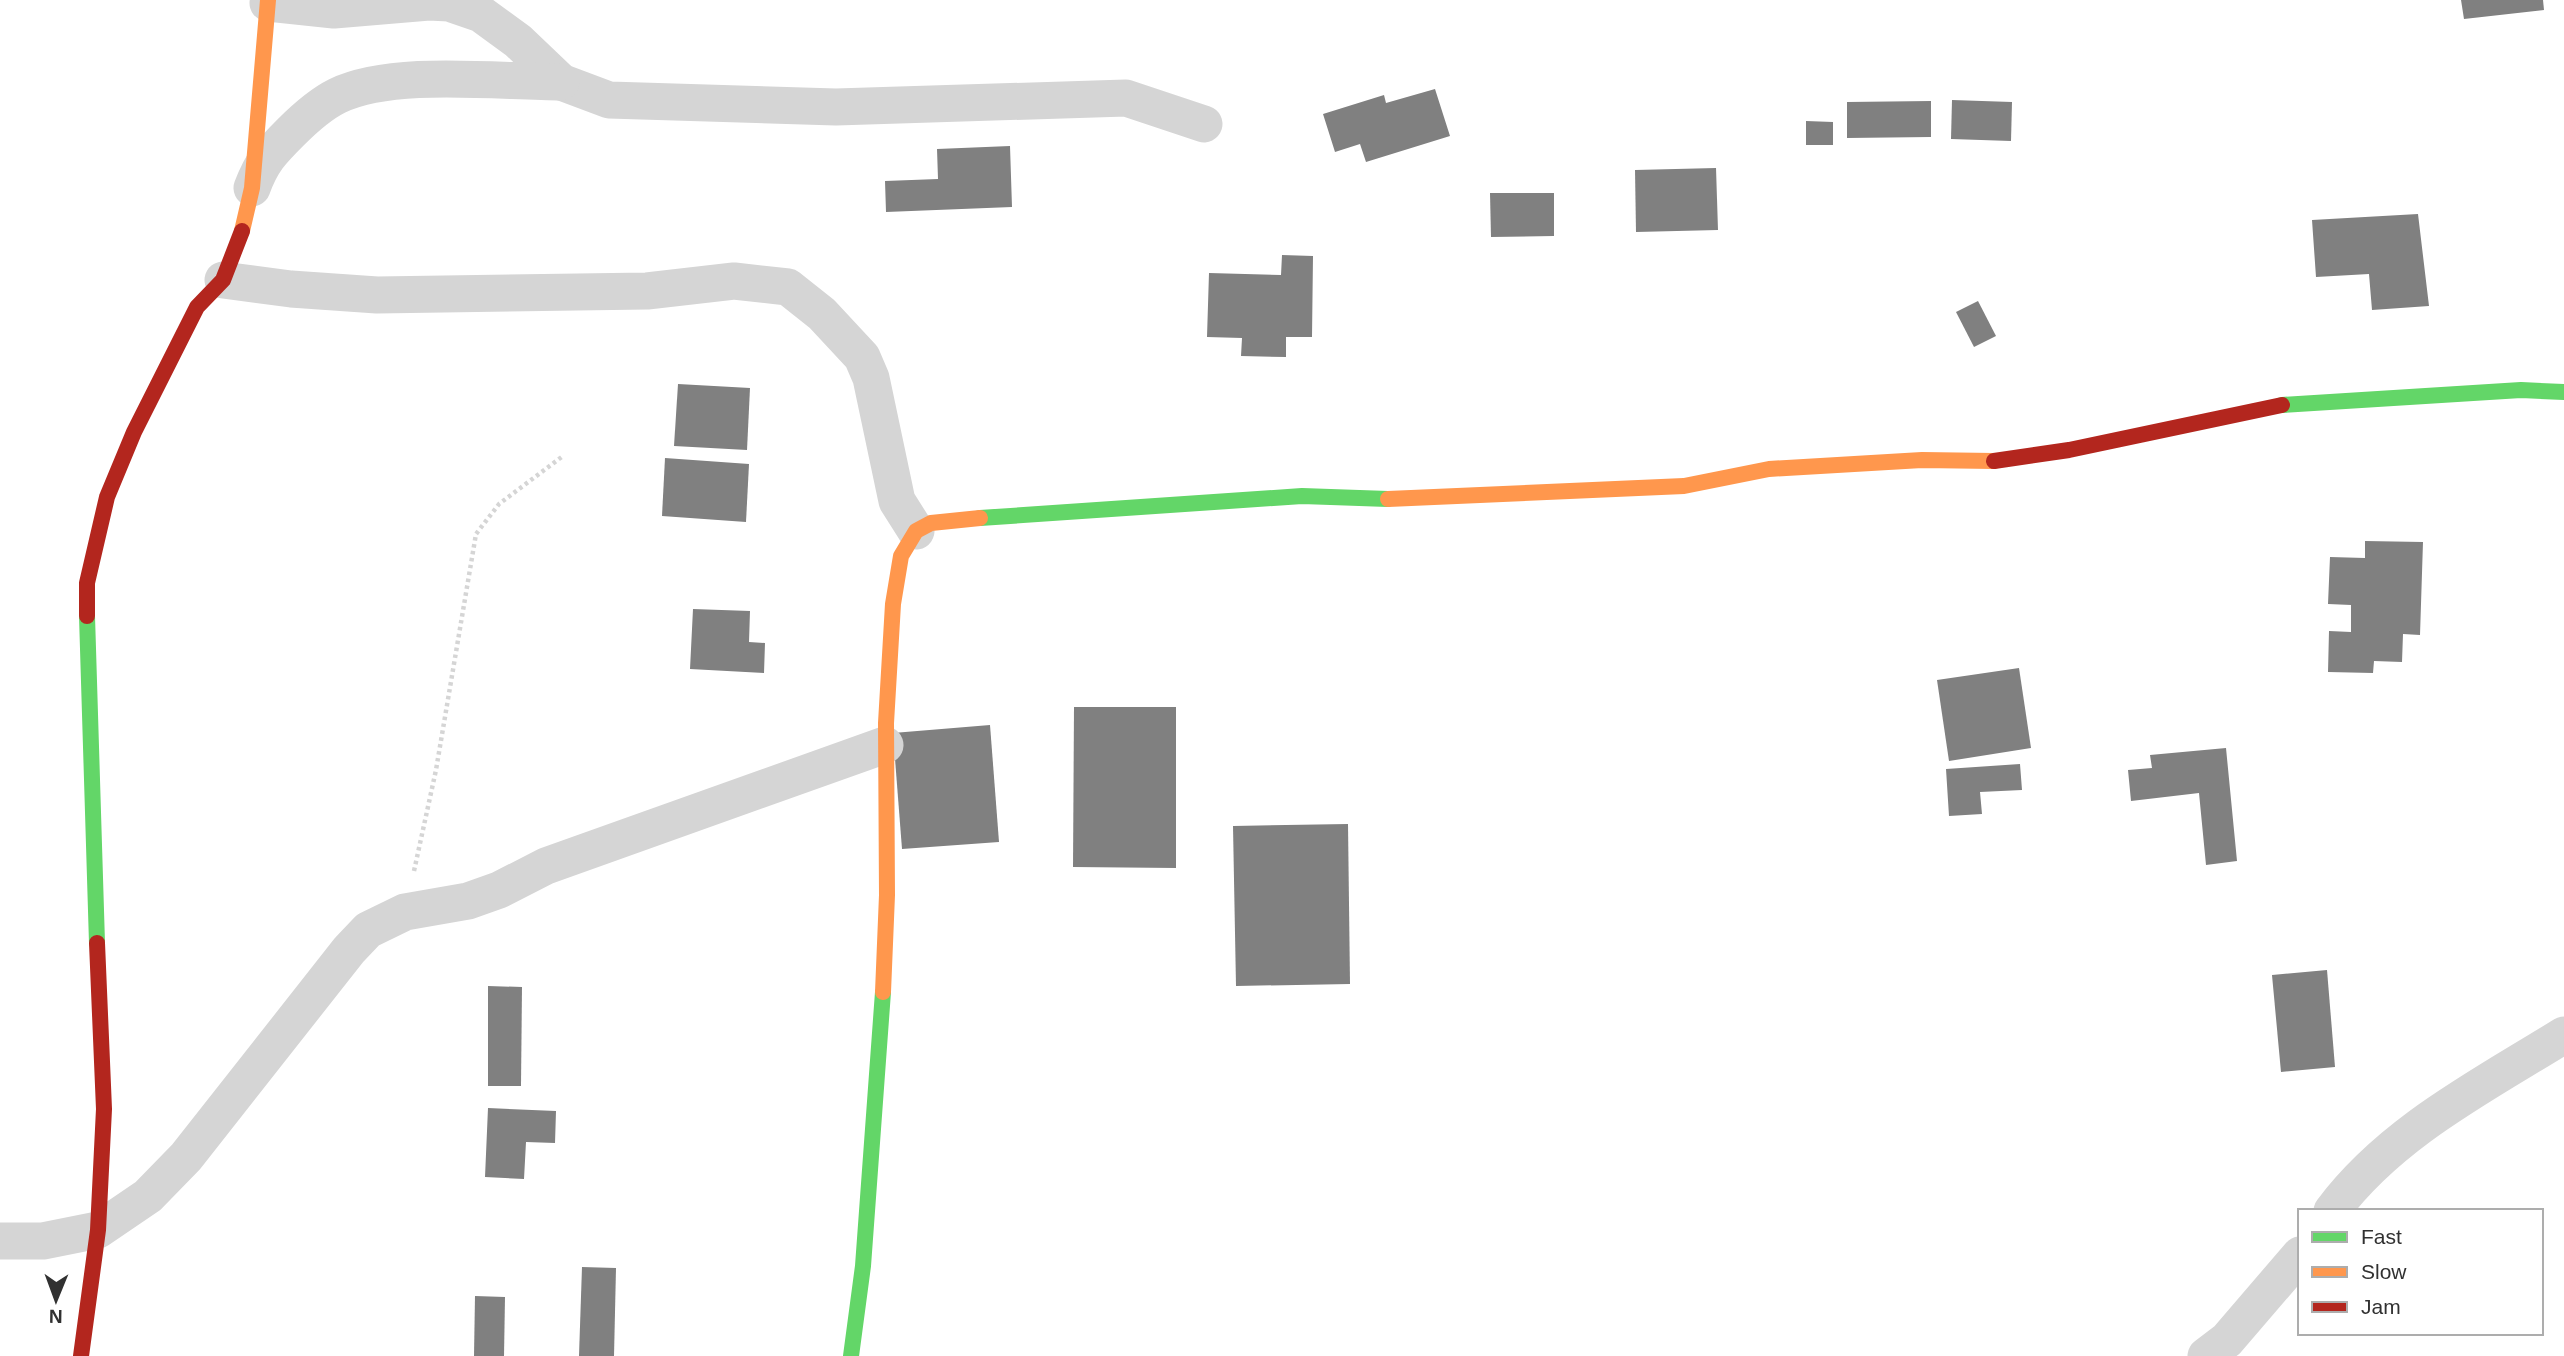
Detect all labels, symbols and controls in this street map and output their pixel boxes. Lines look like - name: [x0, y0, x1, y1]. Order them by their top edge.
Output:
- legend: [2298, 1209, 2543, 1335]
- text: Fast: [2361, 1225, 2402, 1248]
- text: Slow: [2361, 1260, 2407, 1283]
- north arrow: [21, 1265, 91, 1335]
- text: Jam: [2361, 1295, 2401, 1318]
- text: N: [49, 1306, 63, 1327]

